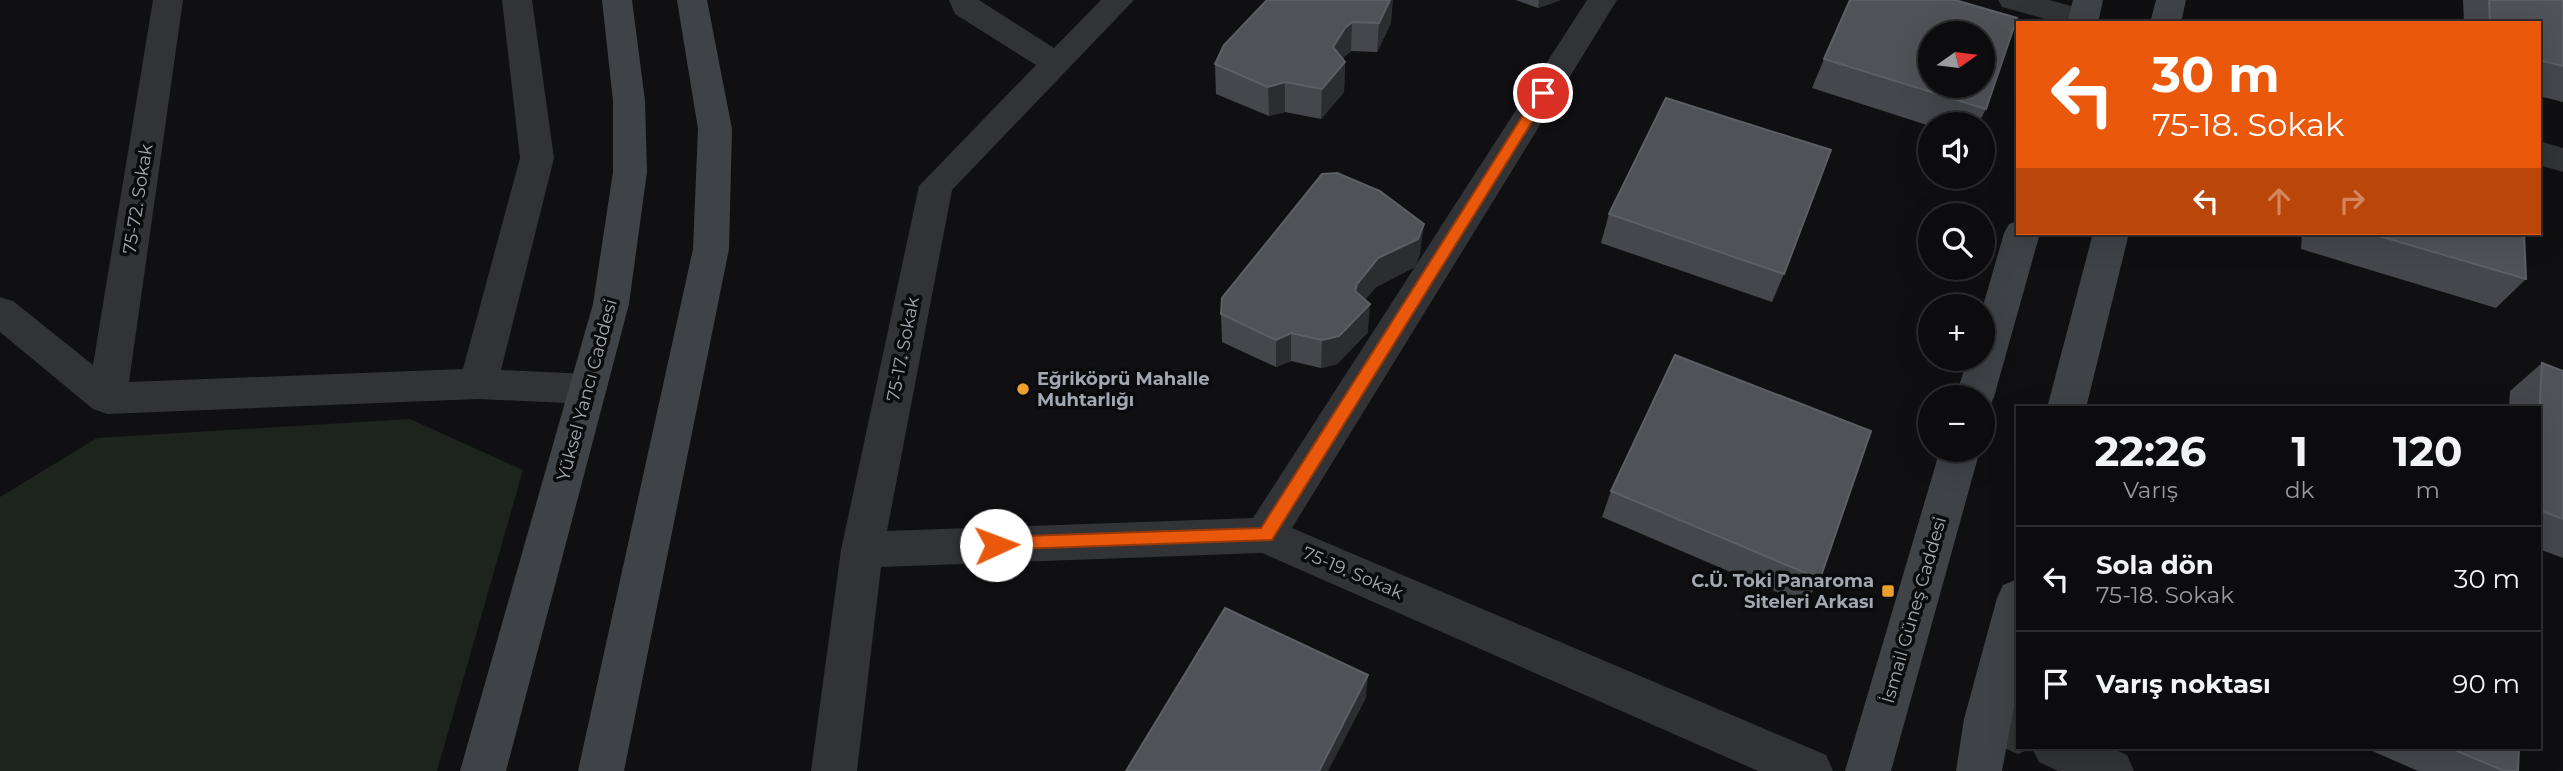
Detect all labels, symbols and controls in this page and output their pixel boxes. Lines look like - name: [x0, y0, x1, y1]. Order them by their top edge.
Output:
- north arrow: [1918, 21, 1995, 98]
- map controls: [1918, 21, 1995, 462]
- text: 30 m: [2152, 45, 2280, 104]
- icon: left: [2037, 49, 2128, 140]
- pin: [1513, 63, 1573, 123]
- icon: arrive: [1524, 74, 1562, 112]
- text: 75-18. Sokak: [2152, 105, 2344, 144]
- button: sound: [1918, 112, 1995, 189]
- street label: 75-72. Sokak: [118, 142, 158, 256]
- icon: left: [2187, 182, 2225, 220]
- icon: ahead: [2260, 182, 2298, 220]
- icon: right: [2333, 182, 2371, 220]
- button: search: [1918, 203, 1995, 280]
- button: +: [1918, 294, 1995, 371]
- street label: 75-17. Sokak: [882, 295, 924, 403]
- street label: Yüksel Yancı Caddesi: [552, 297, 622, 483]
- place label: Eğriköprü Mahalle Muhtarlığı: [1037, 368, 1210, 411]
- marker: Eğriköprü Mahalle Muhtarlığı: [1015, 381, 1031, 397]
- button: −: [1918, 385, 1995, 462]
- text: 22:26: [2094, 425, 2207, 477]
- text: 1: [2291, 425, 2308, 477]
- text: 120: [2393, 425, 2463, 477]
- text: Varış: [2123, 476, 2178, 504]
- text: dk: [2285, 476, 2314, 504]
- text: m: [2415, 476, 2440, 504]
- position arrow: [959, 508, 1033, 582]
- street label: İsmail Güneş Caddesi: [1877, 514, 1951, 706]
- street label: 75-19. Sokak: [1299, 542, 1407, 604]
- text: Sola dön: [2096, 549, 2214, 581]
- icon: left: [2037, 560, 2075, 598]
- text: 30 m: [2454, 563, 2520, 595]
- place label: C.Ü. Toki Panaroma Siteleri Arkası: [1691, 570, 1874, 613]
- text: 75-18. Sokak: [2096, 581, 2234, 609]
- marker: C.Ü. Toki Panaroma Siteleri Arkası: [1880, 583, 1896, 599]
- icon: arrive: [2037, 665, 2075, 703]
- text: Varış noktası: [2096, 668, 2271, 700]
- text: 90 m: [2453, 668, 2520, 700]

